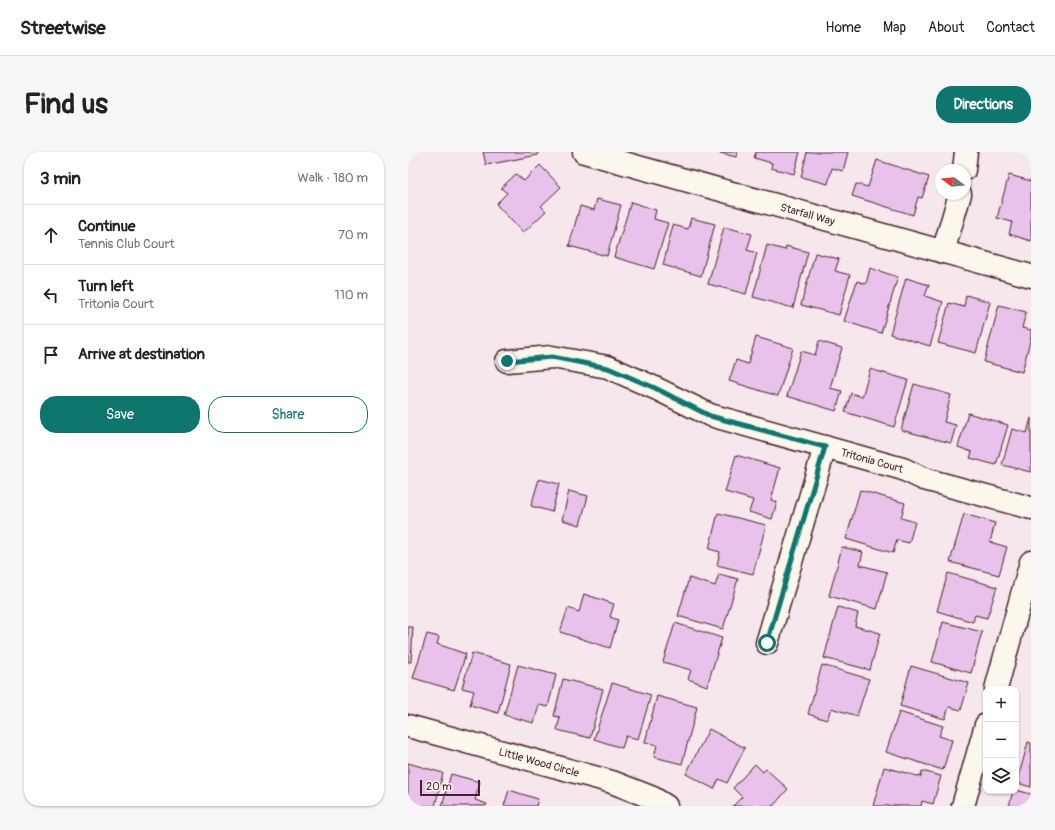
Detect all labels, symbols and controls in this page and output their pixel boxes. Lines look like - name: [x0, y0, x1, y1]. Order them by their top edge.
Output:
- text: Streetwise: [20, 16, 106, 40]
- text: Home: [826, 19, 861, 36]
- text: Map: [883, 19, 906, 36]
- text: About: [928, 19, 964, 36]
- text: Contact: [986, 19, 1035, 36]
- button: Directions: [936, 86, 1031, 123]
- text: Find us: [24, 87, 108, 122]
- north arrow: [935, 164, 971, 200]
- text: 3 min: [40, 168, 81, 189]
- text: Walk · 180 m: [298, 170, 368, 186]
- street label: Starfall Way: [779, 200, 837, 228]
- text: Continue: [78, 217, 136, 236]
- icon: ahead: [40, 224, 62, 246]
- text: 70 m: [338, 227, 368, 243]
- text: Tennis Club Court: [78, 236, 175, 252]
- text: Turn left: [78, 277, 134, 296]
- icon: left: [40, 284, 62, 306]
- text: 110 m: [335, 287, 368, 303]
- text: Tritonia Court: [78, 296, 154, 312]
- icon: arrive: [40, 344, 62, 366]
- text: Arrive at destination: [78, 345, 205, 364]
- route end: [498, 352, 516, 370]
- button: Save: [40, 396, 200, 433]
- button: Share: [208, 396, 368, 433]
- street label: Tritonia Court: [839, 445, 905, 475]
- route start: [758, 634, 776, 652]
- map controls: [983, 686, 1019, 794]
- button: +: [983, 686, 1019, 722]
- button: −: [983, 722, 1019, 758]
- street label: Little Wood Circle: [497, 745, 581, 779]
- button: layers: [983, 758, 1019, 794]
- scale bar: [420, 778, 480, 797]
- text: 20 m: [426, 780, 452, 793]

